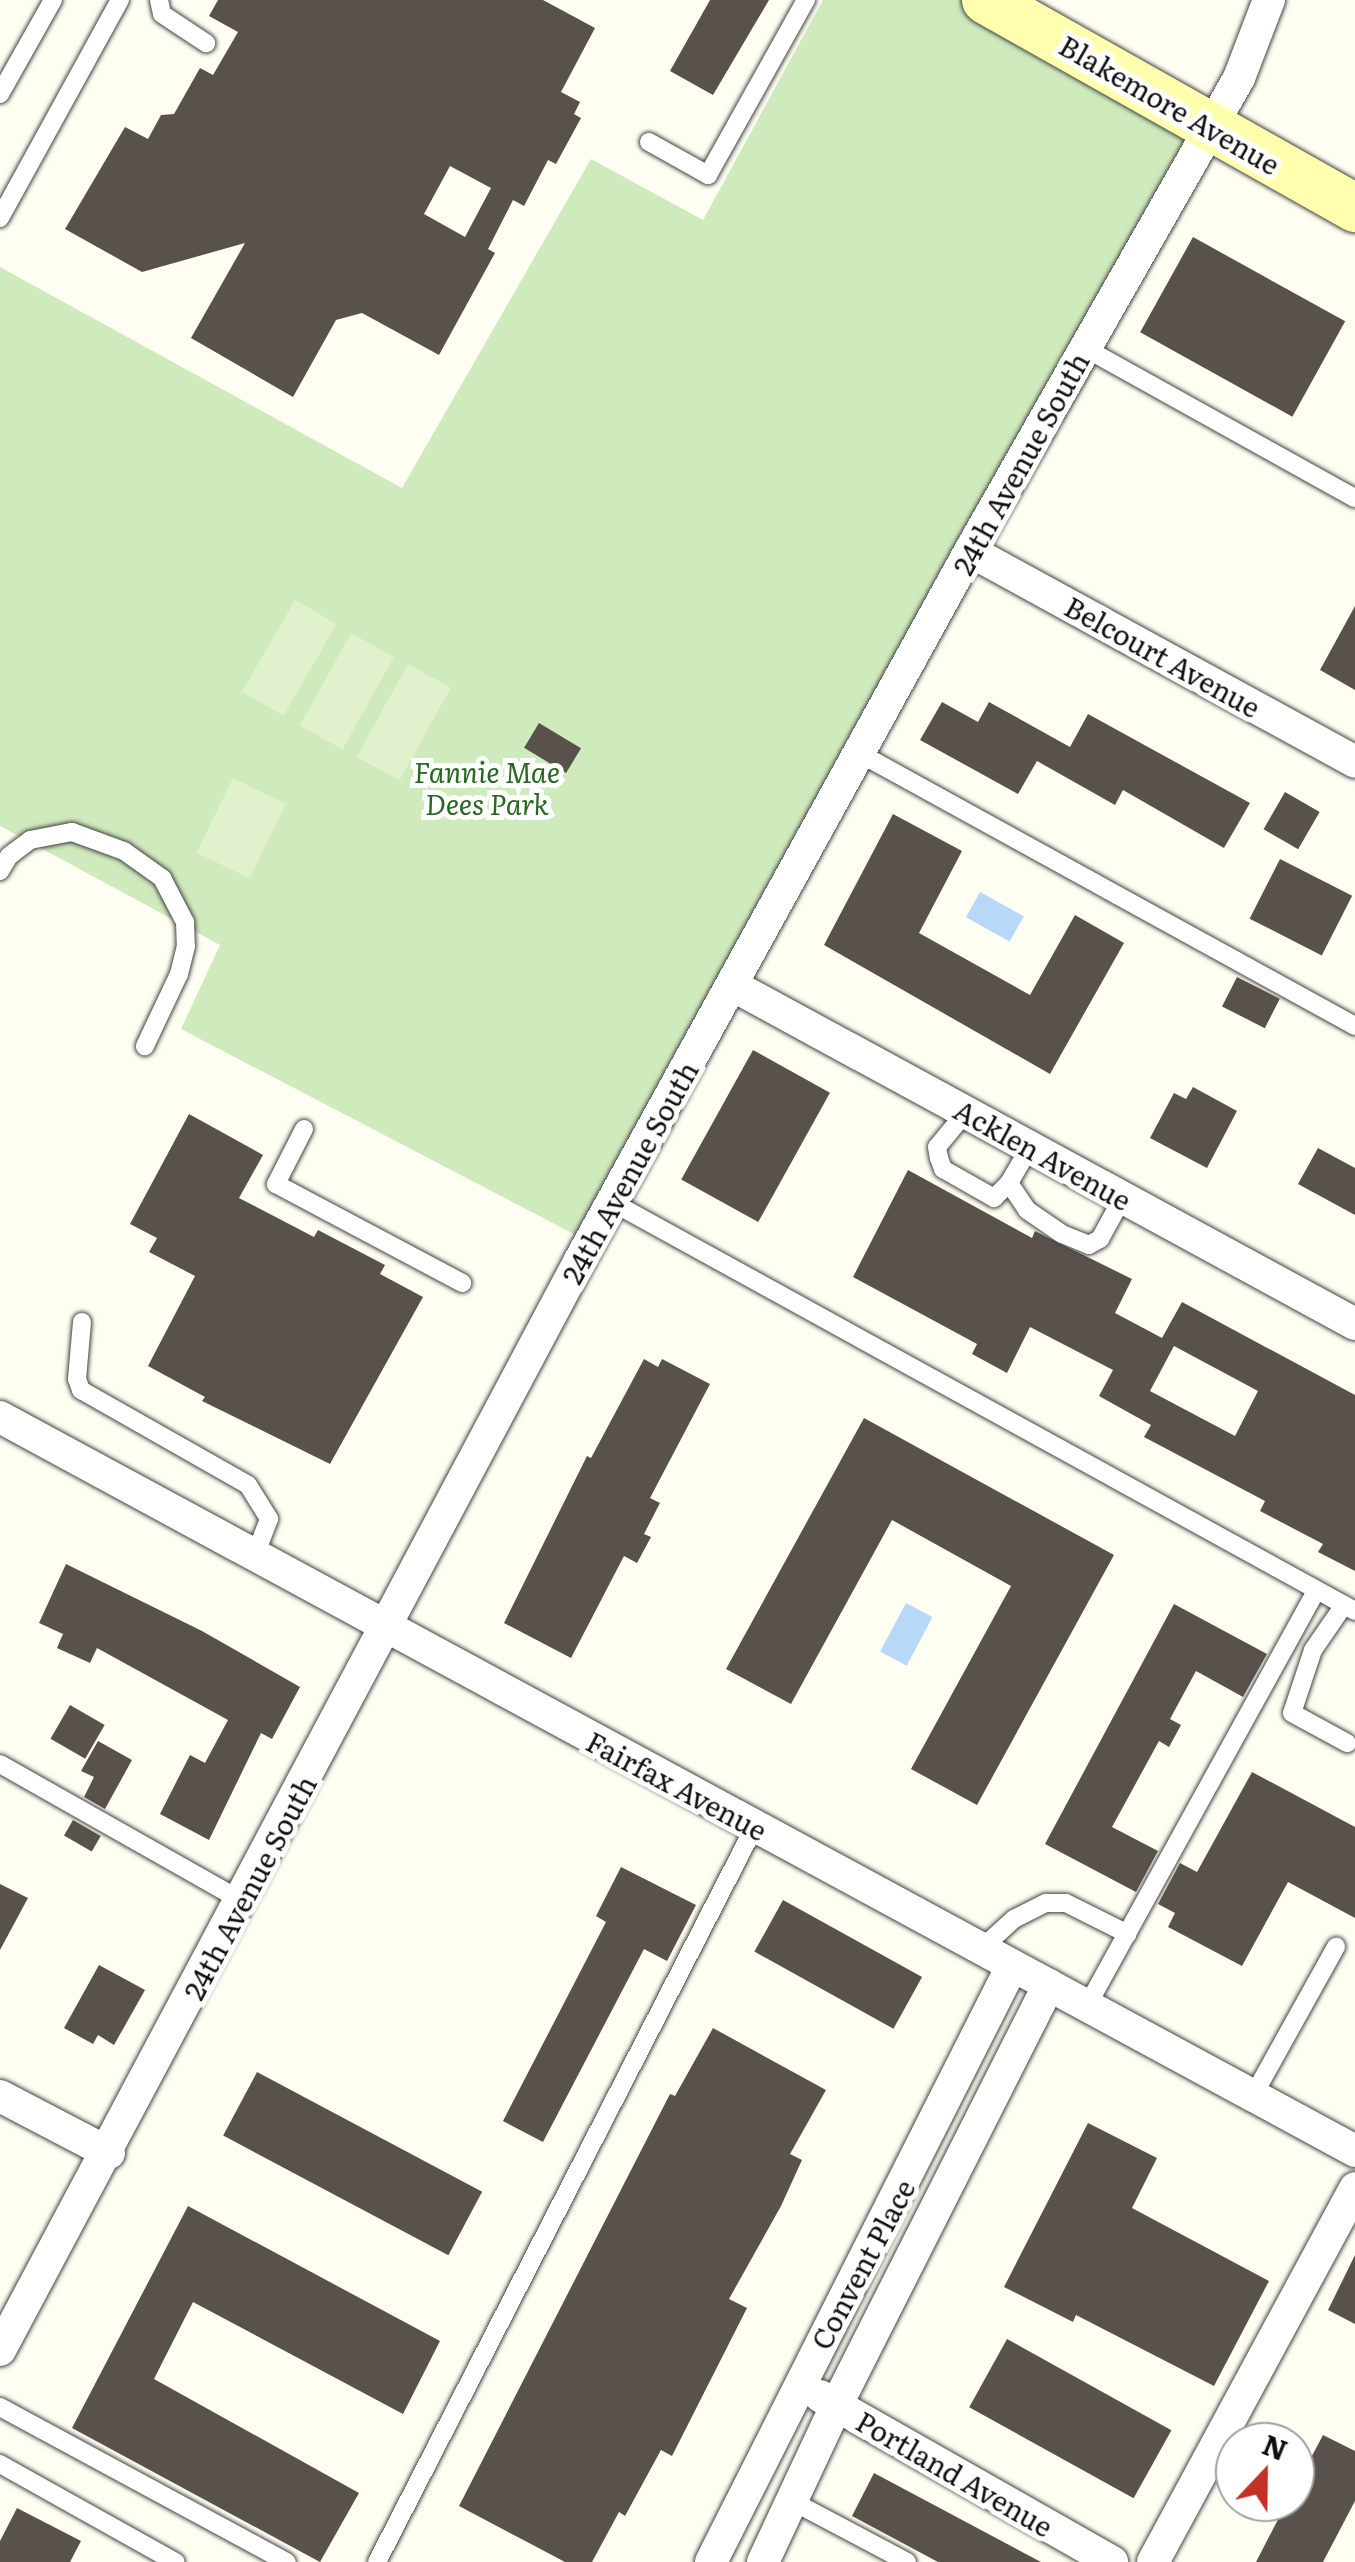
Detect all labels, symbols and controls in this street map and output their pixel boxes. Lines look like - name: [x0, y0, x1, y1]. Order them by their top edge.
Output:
- street label: Blakemore Avenue: [1054, 27, 1286, 181]
- street label: 24th Avenue South: [945, 346, 1095, 580]
- street label: Belcourt Avenue: [1060, 588, 1266, 724]
- park label: Fannie Mae Dees Park: [414, 754, 560, 820]
- street label: 24th Avenue South: [554, 1055, 704, 1289]
- street label: Acklen Avenue: [949, 1092, 1137, 1216]
- street label: Fairfax Avenue: [581, 1723, 773, 1847]
- street label: 24th Avenue South: [176, 1769, 322, 2005]
- street label: Convent Place: [803, 2173, 921, 2355]
- street label: Portland Avenue: [851, 2403, 1059, 2543]
- north arrow: [1215, 2422, 1315, 2522]
- text: N: [1257, 2422, 1294, 2470]

